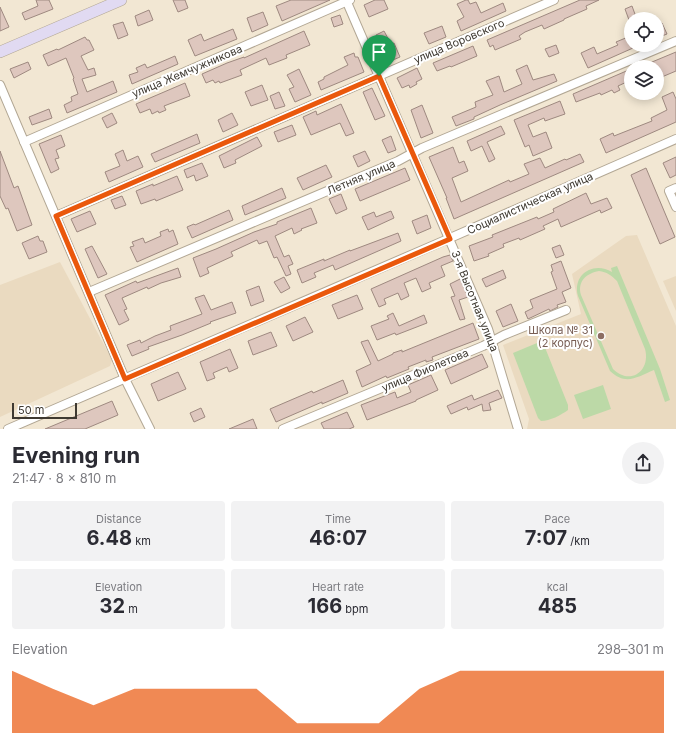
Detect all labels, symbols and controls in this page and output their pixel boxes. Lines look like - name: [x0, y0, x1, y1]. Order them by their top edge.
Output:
- map controls: [624, 12, 664, 100]
- button: locate: [624, 12, 664, 52]
- street label: улица Воровского: [411, 15, 507, 66]
- pin: [362, 35, 396, 76]
- street label: улица Жемчужникова: [130, 41, 244, 101]
- icon: arrive: [368, 41, 390, 63]
- button: layers: [624, 60, 664, 100]
- street label: Летняя улица: [325, 156, 397, 198]
- street label: Социалистическая улица: [465, 169, 595, 237]
- street label: 3-я Высотная улица: [448, 248, 502, 354]
- place label: Школа № 31 (2 корпус): [528, 323, 593, 350]
- marker: Школа № 31 (2 корпус): [596, 331, 606, 341]
- street label: улица Фиолетова: [379, 345, 471, 395]
- scale bar: [12, 401, 77, 420]
- text: 50 m: [18, 403, 44, 417]
- text: Evening run: [12, 442, 140, 468]
- button: share: [622, 442, 664, 484]
- text: 21:47 · 8 × 810 m: [12, 470, 116, 486]
- text: Distance: [96, 512, 141, 526]
- text: Time: [325, 512, 351, 526]
- text: Pace: [544, 512, 570, 526]
- text: 6.48: [86, 526, 132, 550]
- text: 46:07: [309, 526, 367, 550]
- text: 7:07: [525, 526, 567, 550]
- text: km: [132, 534, 151, 548]
- text: /km: [567, 534, 590, 548]
- text: Elevation: [95, 580, 142, 594]
- text: Heart rate: [312, 580, 364, 594]
- text: kcal: [547, 580, 568, 594]
- text: 32: [100, 594, 125, 618]
- text: 166: [308, 594, 342, 618]
- text: 485: [538, 594, 577, 618]
- text: m: [125, 602, 138, 616]
- text: bpm: [342, 602, 368, 616]
- text: Elevation: [12, 641, 68, 657]
- text: 298–301 m: [597, 641, 664, 657]

